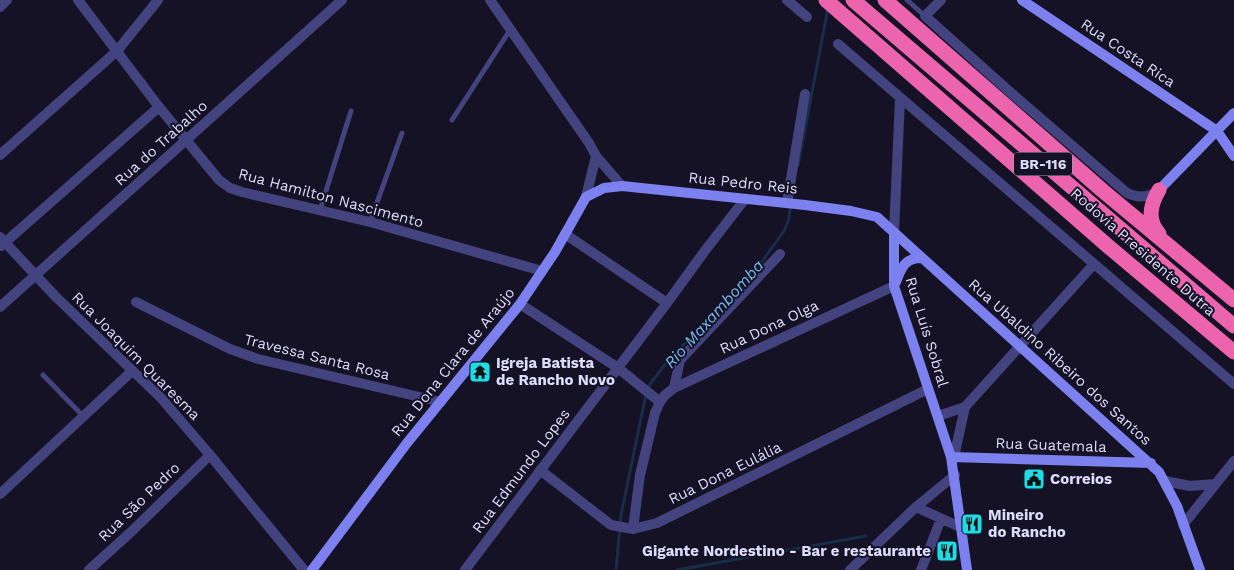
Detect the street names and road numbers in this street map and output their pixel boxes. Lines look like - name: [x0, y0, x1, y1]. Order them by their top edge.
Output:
- street label: Rua Costa Rica: [1077, 15, 1179, 91]
- street label: Rua do Trabalho: [111, 97, 211, 189]
- road number: BR-116: [1014, 152, 1072, 175]
- street label: Rua Hamilton Nascimento: [236, 165, 426, 231]
- street label: Rua Pedro Reis: [688, 168, 799, 198]
- street label: Rodovia Presidente Dutra: [1067, 184, 1219, 320]
- street label: Rua Luís Sobral: [902, 275, 952, 390]
- street label: Rua Ubaldino Ribeiro dos Santos: [965, 275, 1155, 449]
- street label: Rua Dona Clara de Araújo: [387, 284, 519, 440]
- street label: Rua Joaquim Quaresma: [68, 288, 204, 424]
- street label: Rua Dona Olga: [717, 296, 822, 358]
- street label: Travessa Santa Rosa: [242, 330, 392, 384]
- street label: Rua Edmundo Lopes: [468, 405, 574, 537]
- street label: Rua Guatemala: [995, 434, 1108, 456]
- street label: Rua Dona Eulália: [666, 438, 785, 508]
- street label: Rua São Pedro: [94, 459, 184, 545]

